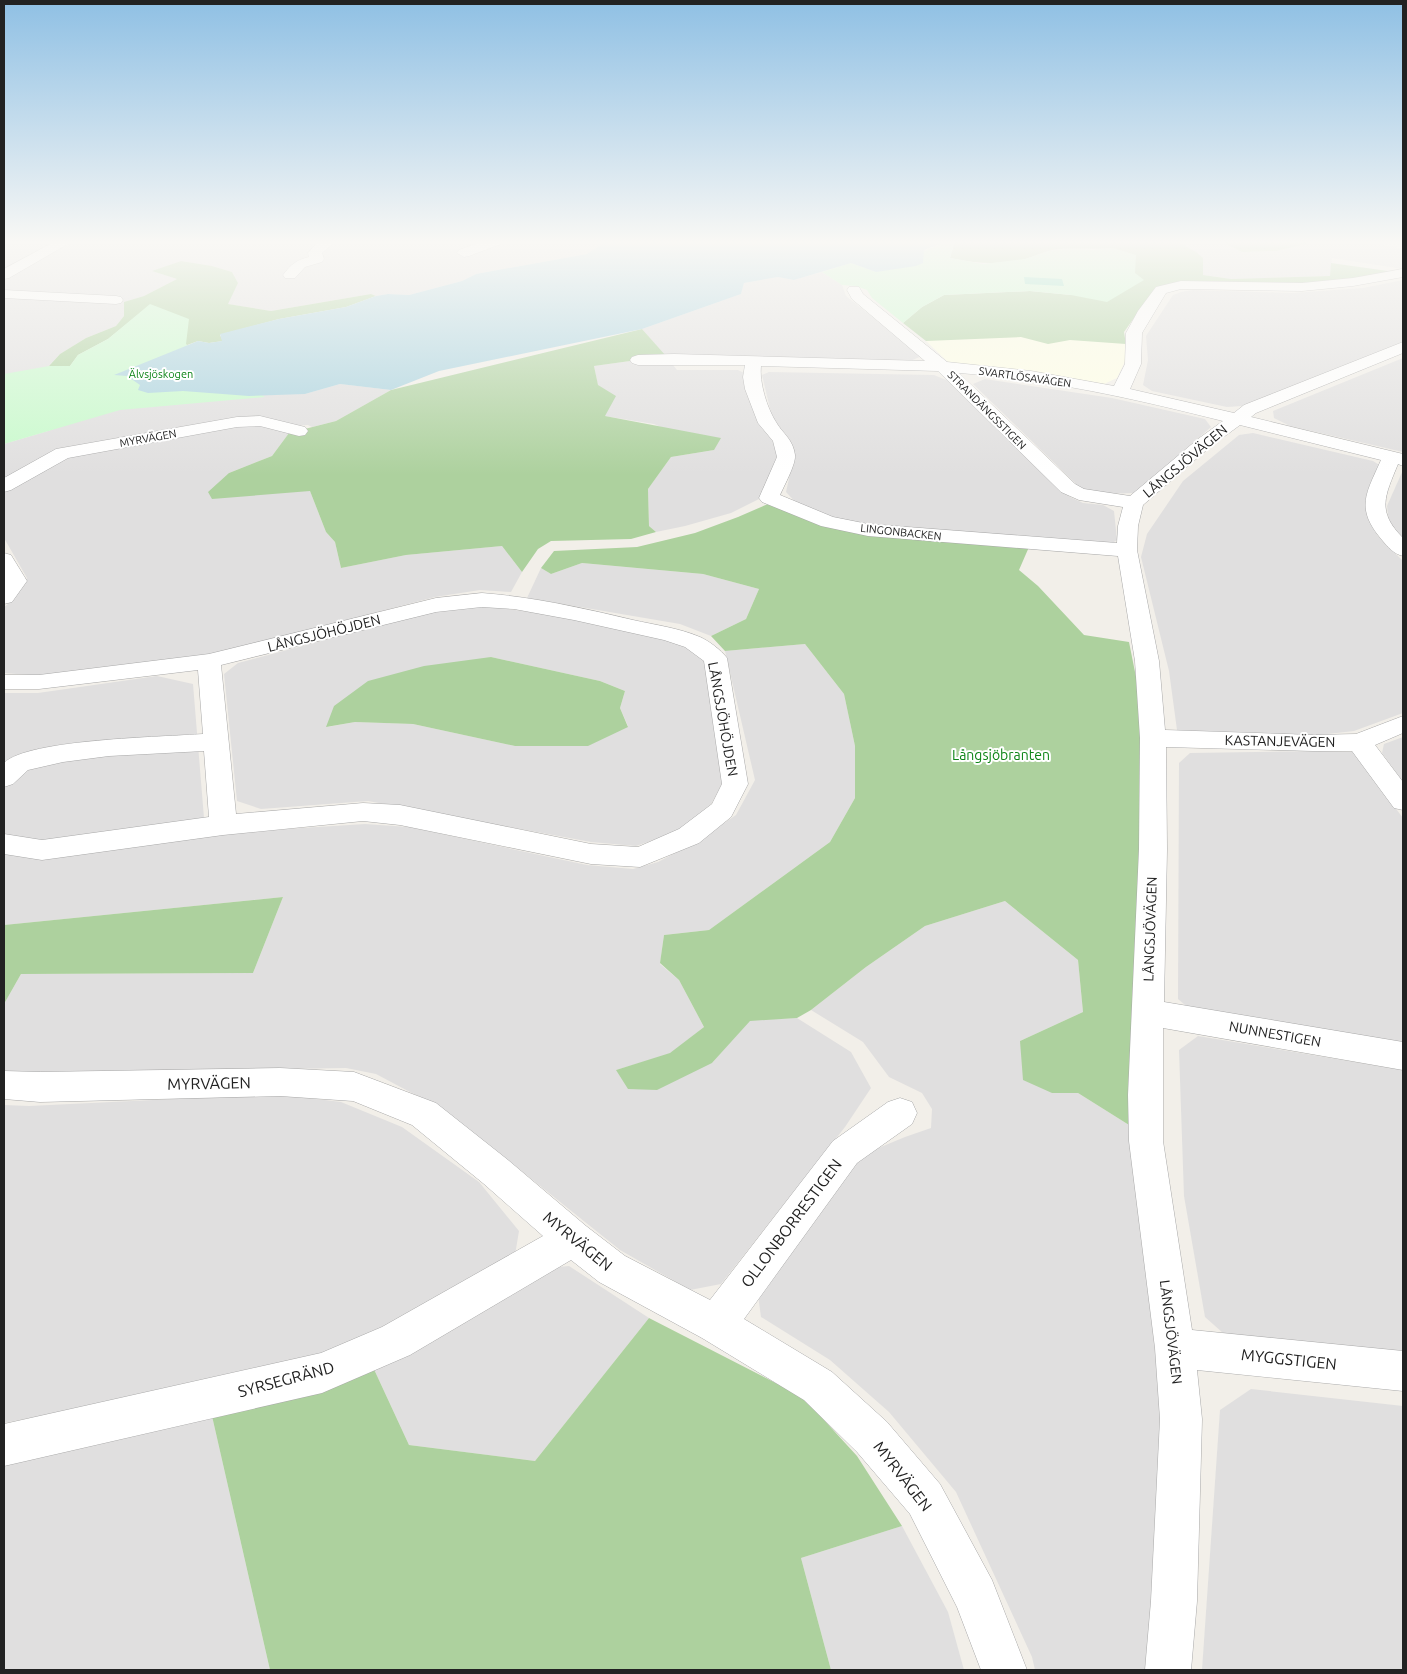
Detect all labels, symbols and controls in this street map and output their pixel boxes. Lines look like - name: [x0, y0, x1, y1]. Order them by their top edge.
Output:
- street label: SVARTLÖSAVÄGEN: [978, 365, 1072, 389]
- park label: Älvsjöskogen: [129, 368, 193, 380]
- street label: STRANDÄNGSSTIGEN: [945, 368, 1029, 452]
- street label: LÅNGSJÖVÄGEN: [1139, 420, 1230, 501]
- street label: MYRVÄGEN: [119, 427, 177, 449]
- street label: LINGONBACKEN: [860, 522, 942, 542]
- street label: LÅNGSJÖHÖJDEN: [266, 610, 382, 655]
- street label: LÅNGSJÖHÖJDEN: [705, 660, 742, 778]
- street label: KASTANJEVÄGEN: [1224, 732, 1336, 750]
- park label: Långsjöbranten: [952, 747, 1050, 763]
- street label: LÅNGSJÖVÄGEN: [1139, 876, 1160, 982]
- street label: NUNNESTIGEN: [1228, 1018, 1322, 1050]
- street label: MYRVÄGEN: [167, 1073, 251, 1093]
- street label: OLLONBORRESTIGEN: [737, 1155, 845, 1291]
- street label: MYRVÄGEN: [540, 1208, 616, 1274]
- street label: LÅNGSJÖVÄGEN: [1157, 1279, 1186, 1385]
- street label: MYGGSTIGEN: [1240, 1345, 1338, 1373]
- street label: SYRSEGRÄND: [236, 1358, 336, 1400]
- street label: MYRVÄGEN: [870, 1437, 936, 1515]

